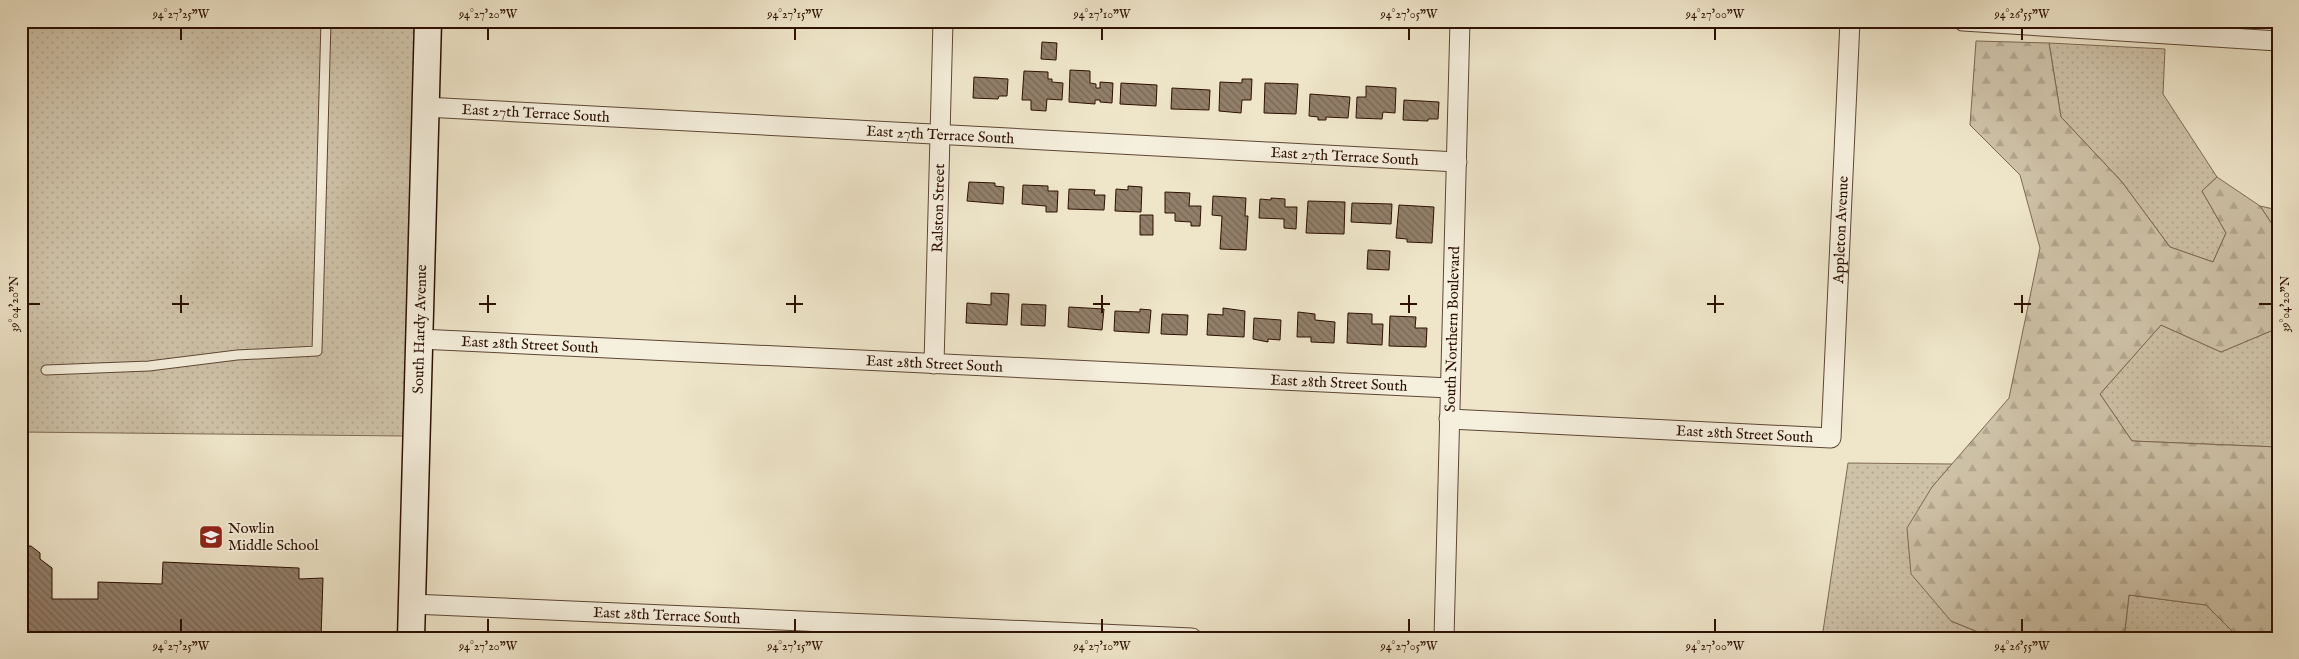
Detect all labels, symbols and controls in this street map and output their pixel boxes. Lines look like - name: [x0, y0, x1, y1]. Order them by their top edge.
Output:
- text: 94°27'25"W: [152, 7, 210, 22]
- text: 94°27'20"W: [458, 7, 518, 22]
- text: 94°27'15"W: [766, 7, 823, 22]
- text: 94°27'10"W: [1073, 7, 1131, 22]
- text: 94°27'05"W: [1380, 7, 1438, 22]
- text: 94°27'00"W: [1685, 7, 1745, 22]
- text: 94°26'55"W: [1994, 7, 2050, 22]
- street label: East 27th Terrace South: [461, 99, 610, 126]
- street label: East 27th Terrace South: [866, 121, 1015, 148]
- street label: East 27th Terrace South: [1270, 143, 1419, 169]
- street label: Ralston Street: [927, 163, 949, 253]
- street label: Appleton Avenue: [1829, 175, 1852, 285]
- street label: South Northern Boulevard: [1440, 245, 1464, 412]
- street label: South Hardy Avenue: [408, 264, 431, 394]
- text: 39°04'20"N: [7, 275, 22, 332]
- text: 39°04'20"N: [2278, 275, 2293, 332]
- street label: East 28th Street South: [461, 332, 599, 357]
- street label: East 28th Street South: [865, 351, 1003, 376]
- street label: East 28th Street South: [1270, 370, 1408, 395]
- street label: East 28th Street South: [1676, 421, 1814, 447]
- place label: Nowlin Middle School: [228, 519, 319, 555]
- school or university icon: Nowlin Middle School: [198, 524, 224, 550]
- street label: East 28th Terrace South: [593, 602, 741, 628]
- text: 94°27'25"W: [152, 639, 210, 654]
- text: 94°27'20"W: [458, 639, 518, 654]
- text: 94°27'15"W: [766, 639, 823, 654]
- text: 94°27'10"W: [1073, 639, 1131, 654]
- text: 94°27'05"W: [1380, 639, 1438, 654]
- text: 94°27'00"W: [1685, 639, 1745, 654]
- text: 94°26'55"W: [1994, 639, 2050, 654]

